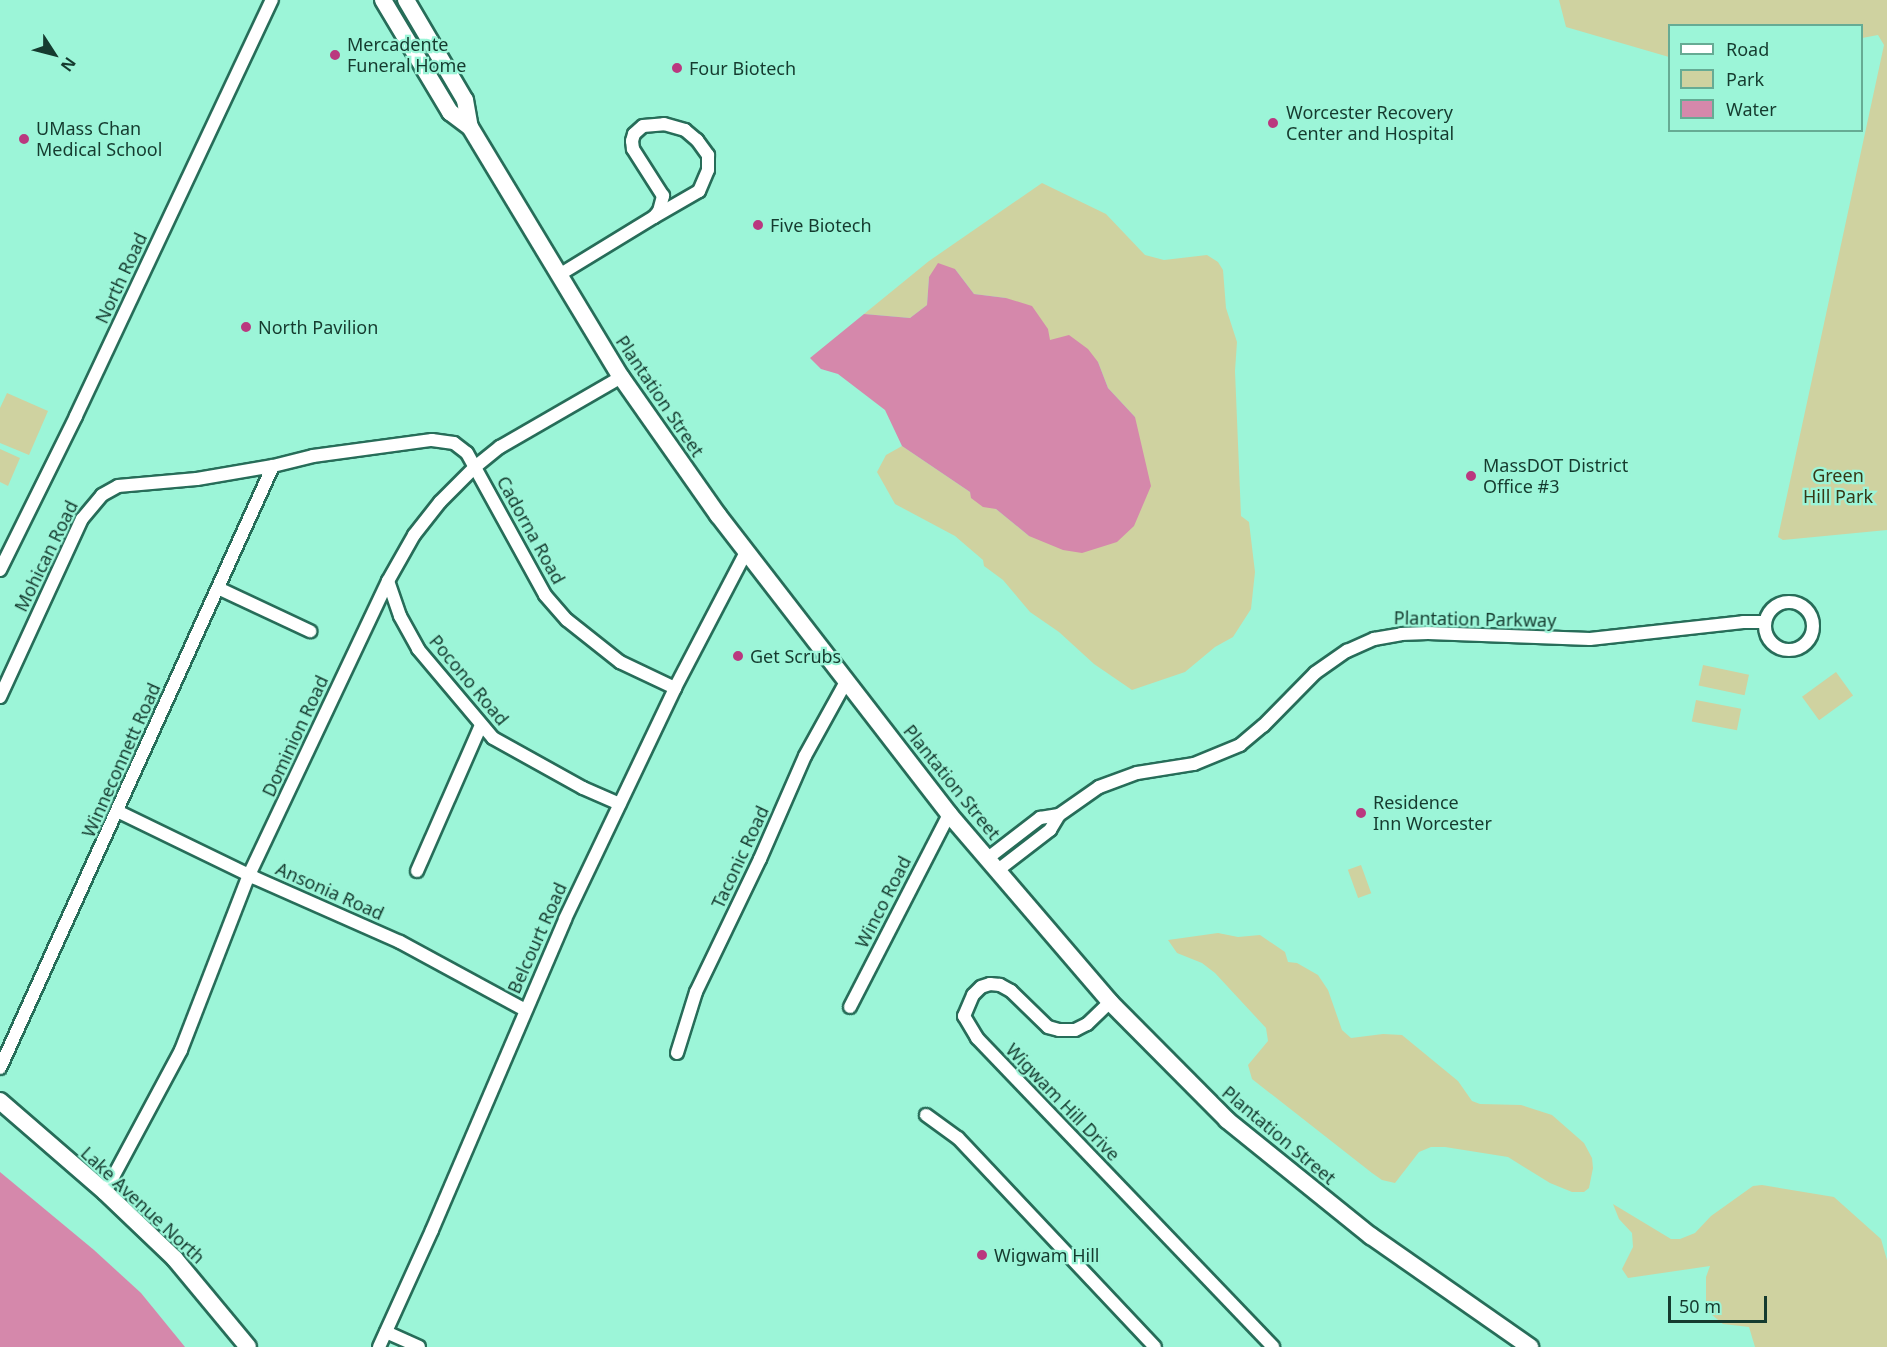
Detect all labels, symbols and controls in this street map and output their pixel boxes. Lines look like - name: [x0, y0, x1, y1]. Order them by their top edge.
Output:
- north arrow: [24, 24, 84, 84]
- legend: [1668, 24, 1863, 132]
- place label: Mercadente Funeral Home: [347, 34, 466, 76]
- text: Road: [1726, 37, 1769, 61]
- marker: Mercadente Funeral Home: [328, 48, 342, 62]
- text: N: [56, 53, 81, 76]
- place label: Four Biotech: [689, 57, 796, 79]
- marker: Four Biotech: [670, 61, 684, 75]
- text: Park: [1726, 67, 1764, 91]
- text: Water: [1726, 97, 1777, 121]
- place label: Worcester Recovery Center and Hospital: [1286, 102, 1454, 144]
- marker: Worcester Recovery Center and Hospital: [1264, 114, 1282, 132]
- place label: UMass Chan Medical School: [36, 118, 162, 160]
- marker: UMass Chan Medical School: [17, 132, 31, 146]
- place label: Five Biotech: [770, 214, 872, 236]
- marker: Five Biotech: [751, 218, 765, 232]
- street label: North Road: [91, 229, 151, 327]
- place label: North Pavilion: [258, 316, 378, 338]
- marker: North Pavilion: [239, 320, 253, 334]
- street label: Plantation Street: [611, 331, 709, 461]
- place label: MassDOT District Office #3: [1483, 455, 1628, 498]
- park label: Green Hill Park: [1803, 465, 1873, 508]
- marker: MassDOT District Office #3: [1464, 469, 1478, 483]
- street label: Cadorna Road: [492, 472, 570, 588]
- street label: Mohican Road: [10, 497, 82, 615]
- street label: Plantation Parkway: [1393, 607, 1557, 631]
- street label: Pocono Road: [425, 630, 513, 730]
- place label: Get Scrubs: [750, 645, 841, 667]
- marker: Get Scrubs: [731, 649, 745, 663]
- street label: Dominion Road: [257, 672, 333, 800]
- street label: Winneconnett Road: [77, 679, 165, 841]
- street label: Plantation Street: [899, 720, 1005, 844]
- place label: Residence Inn Worcester: [1373, 792, 1492, 834]
- street label: Taconic Road: [707, 802, 773, 912]
- marker: Residence Inn Worcester: [1354, 806, 1368, 820]
- street label: Winco Road: [851, 853, 915, 951]
- street label: Ansonia Road: [273, 858, 387, 924]
- street label: Belcourt Road: [503, 879, 571, 997]
- street label: Wigwam Hill Drive: [1002, 1039, 1124, 1165]
- street label: Plantation Street: [1218, 1081, 1340, 1189]
- street label: Lake Avenue North: [77, 1142, 209, 1268]
- place label: Wigwam Hill: [994, 1244, 1099, 1266]
- marker: Wigwam Hill: [975, 1248, 989, 1262]
- scale bar: [1671, 1284, 1770, 1322]
- text: 50 m: [1679, 1294, 1721, 1318]

